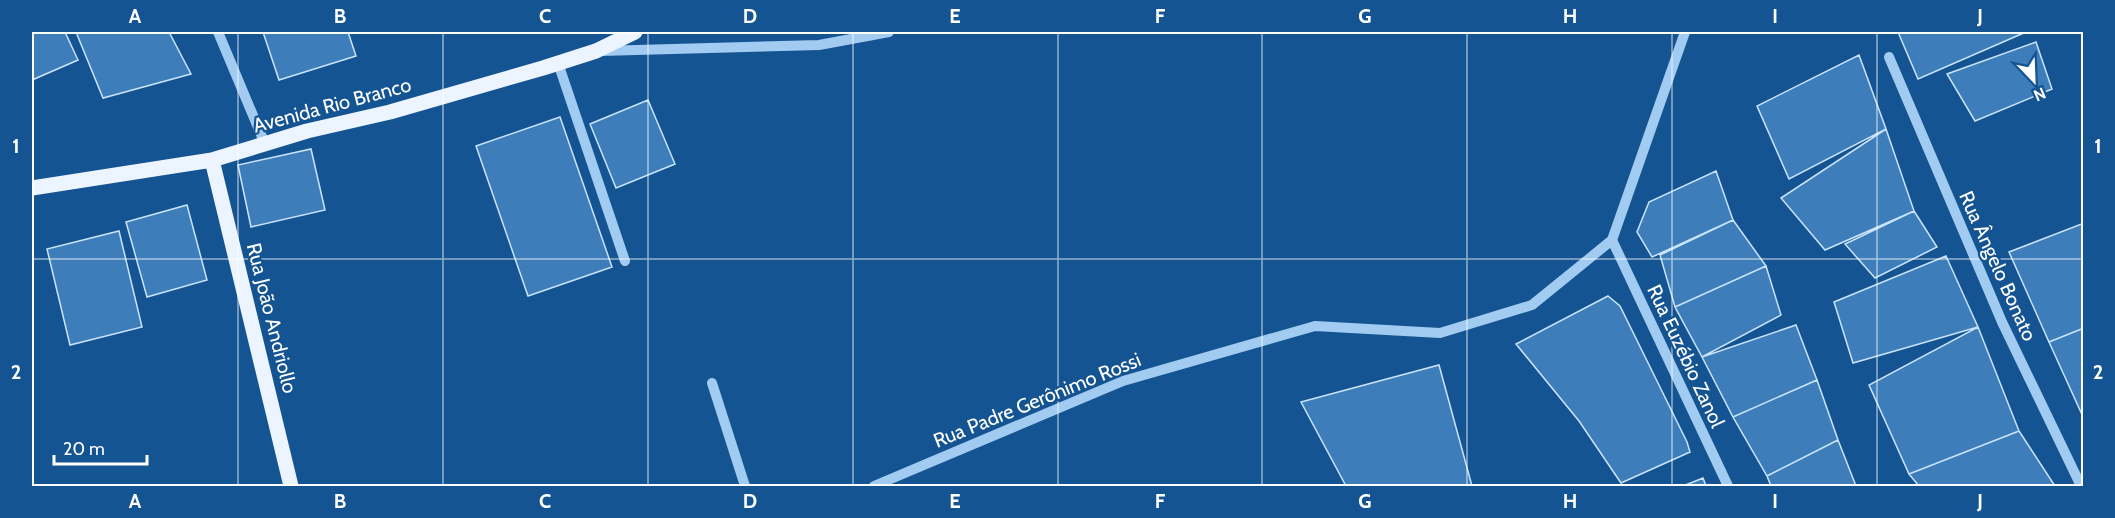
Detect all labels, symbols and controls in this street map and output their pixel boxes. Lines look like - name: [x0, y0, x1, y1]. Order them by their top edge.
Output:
- text: A: [129, 4, 142, 28]
- text: B: [334, 4, 346, 28]
- text: C: [539, 4, 551, 28]
- text: D: [743, 4, 757, 28]
- text: E: [949, 4, 961, 28]
- text: F: [1155, 4, 1166, 28]
- text: G: [1358, 4, 1372, 28]
- text: H: [1563, 4, 1577, 28]
- text: I: [1772, 4, 1778, 28]
- text: J: [1976, 4, 1983, 28]
- north arrow: [2004, 51, 2064, 111]
- street label: Avenida Rio Branco: [250, 72, 414, 138]
- text: N: [2031, 83, 2049, 105]
- text: 1: [12, 134, 20, 158]
- text: 1: [2094, 134, 2102, 158]
- street label: Rua Ângelo Bonato: [1954, 187, 2042, 345]
- street label: Rua João Andriollo: [242, 240, 302, 396]
- street label: Rua Euzébio Zanol: [1642, 281, 1730, 432]
- street label: Rua Padre Gerônimo Rossi: [930, 347, 1144, 453]
- text: 2: [11, 360, 21, 384]
- text: 2: [2093, 360, 2103, 384]
- scale bar: [54, 428, 147, 466]
- text: 20 m: [63, 438, 105, 460]
- text: A: [129, 489, 142, 513]
- text: B: [334, 489, 346, 513]
- text: C: [539, 489, 551, 513]
- text: D: [743, 489, 757, 513]
- text: E: [949, 489, 961, 513]
- text: F: [1155, 489, 1166, 513]
- text: G: [1358, 489, 1372, 513]
- text: H: [1563, 489, 1577, 513]
- text: I: [1772, 489, 1778, 513]
- text: J: [1976, 489, 1983, 513]

